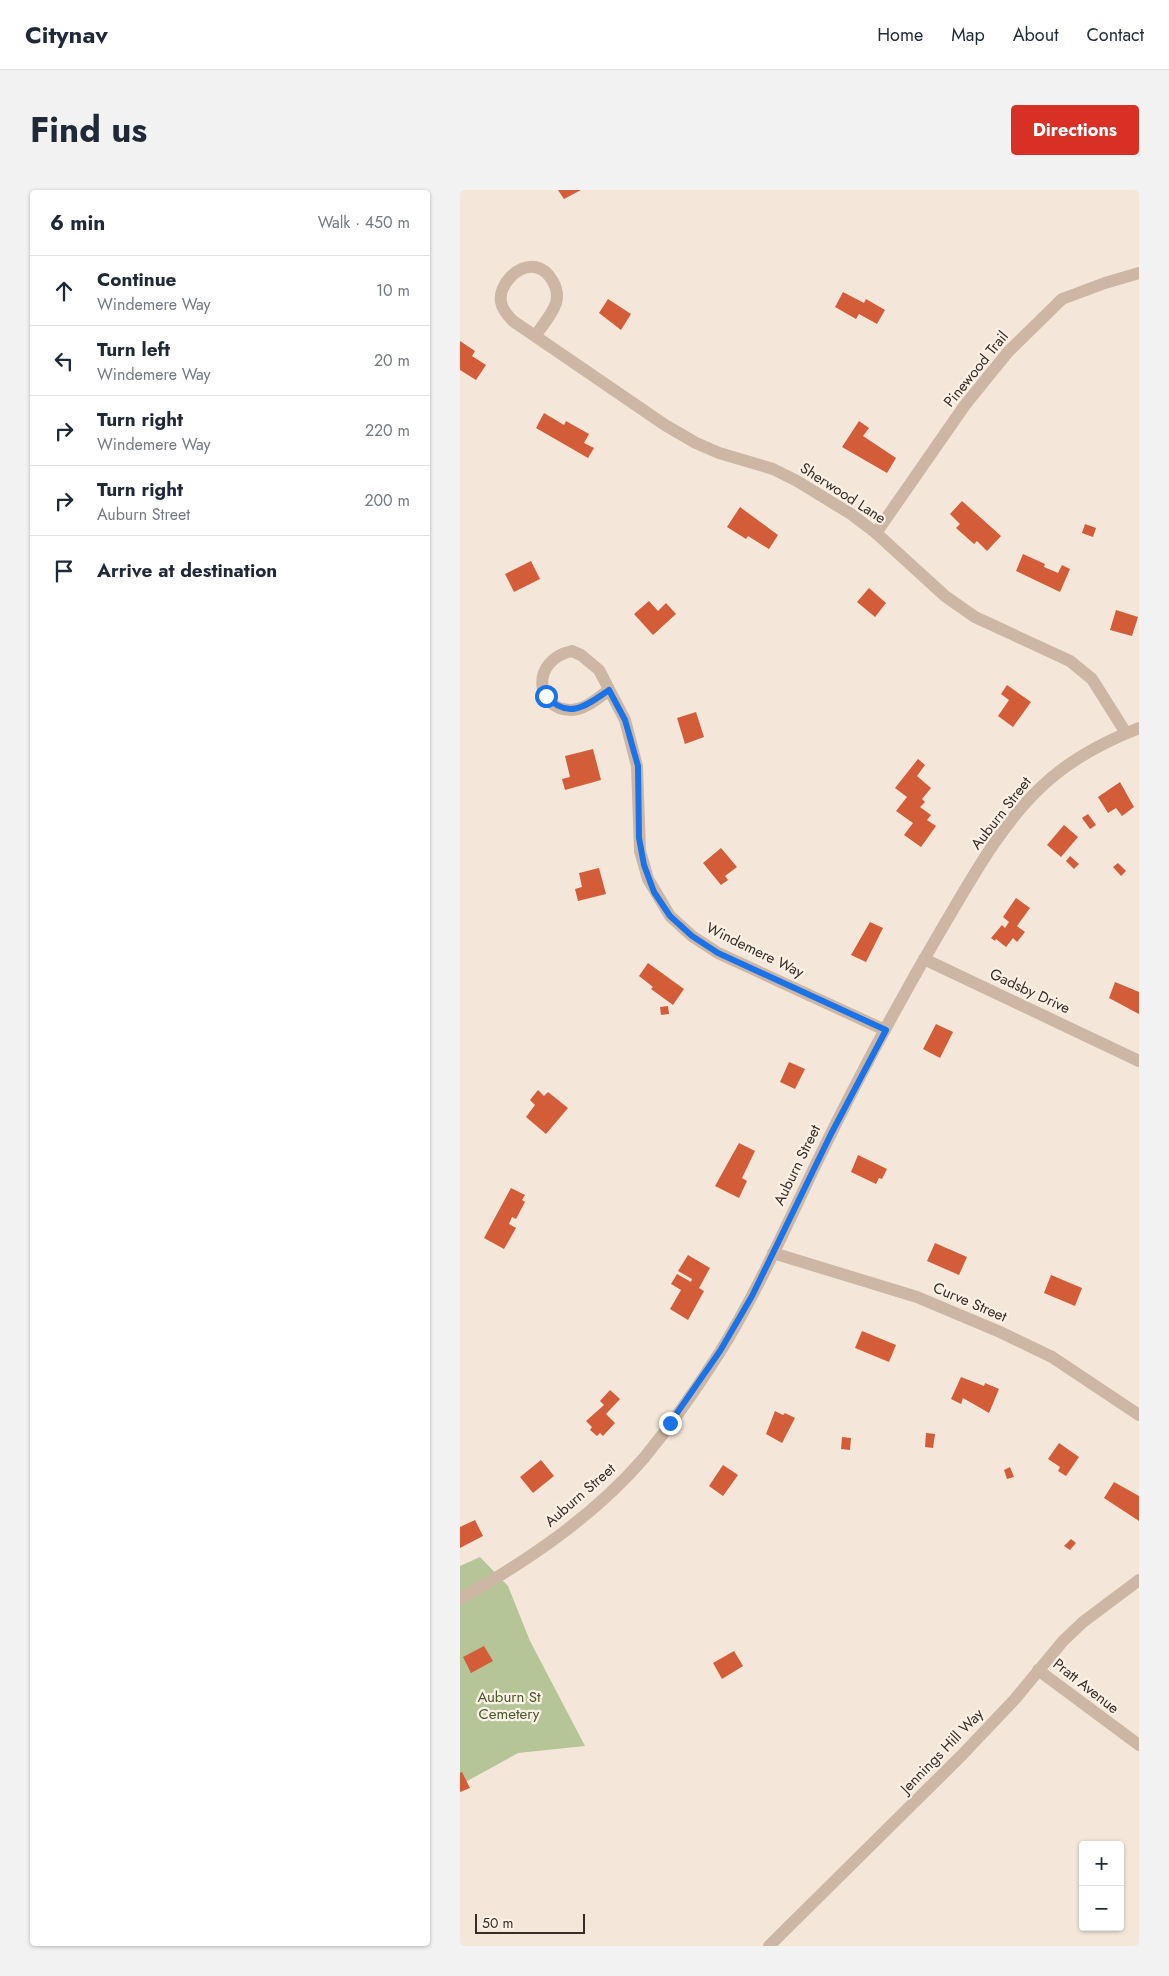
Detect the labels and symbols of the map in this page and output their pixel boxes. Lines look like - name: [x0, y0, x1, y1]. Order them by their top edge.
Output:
- street label: Pinewood Trail: [938, 326, 1014, 412]
- street label: Sherwood Lane: [796, 457, 890, 529]
- route start: [535, 685, 558, 708]
- street label: Auburn Street: [965, 772, 1037, 854]
- street label: Windemere Way: [702, 917, 808, 983]
- street label: Gadsby Drive: [986, 963, 1074, 1019]
- street label: Auburn Street: [768, 1121, 826, 1209]
- street label: Curve Street: [930, 1277, 1011, 1328]
- route end: [659, 1412, 682, 1435]
- street label: Auburn Street: [540, 1458, 620, 1532]
- street label: Pratt Avenue: [1048, 1653, 1124, 1719]
- park label: Auburn St Cemetery: [477, 1686, 541, 1725]
- street label: Jennings Hill Way: [894, 1703, 989, 1800]
- scale bar: [475, 1911, 585, 1934]

